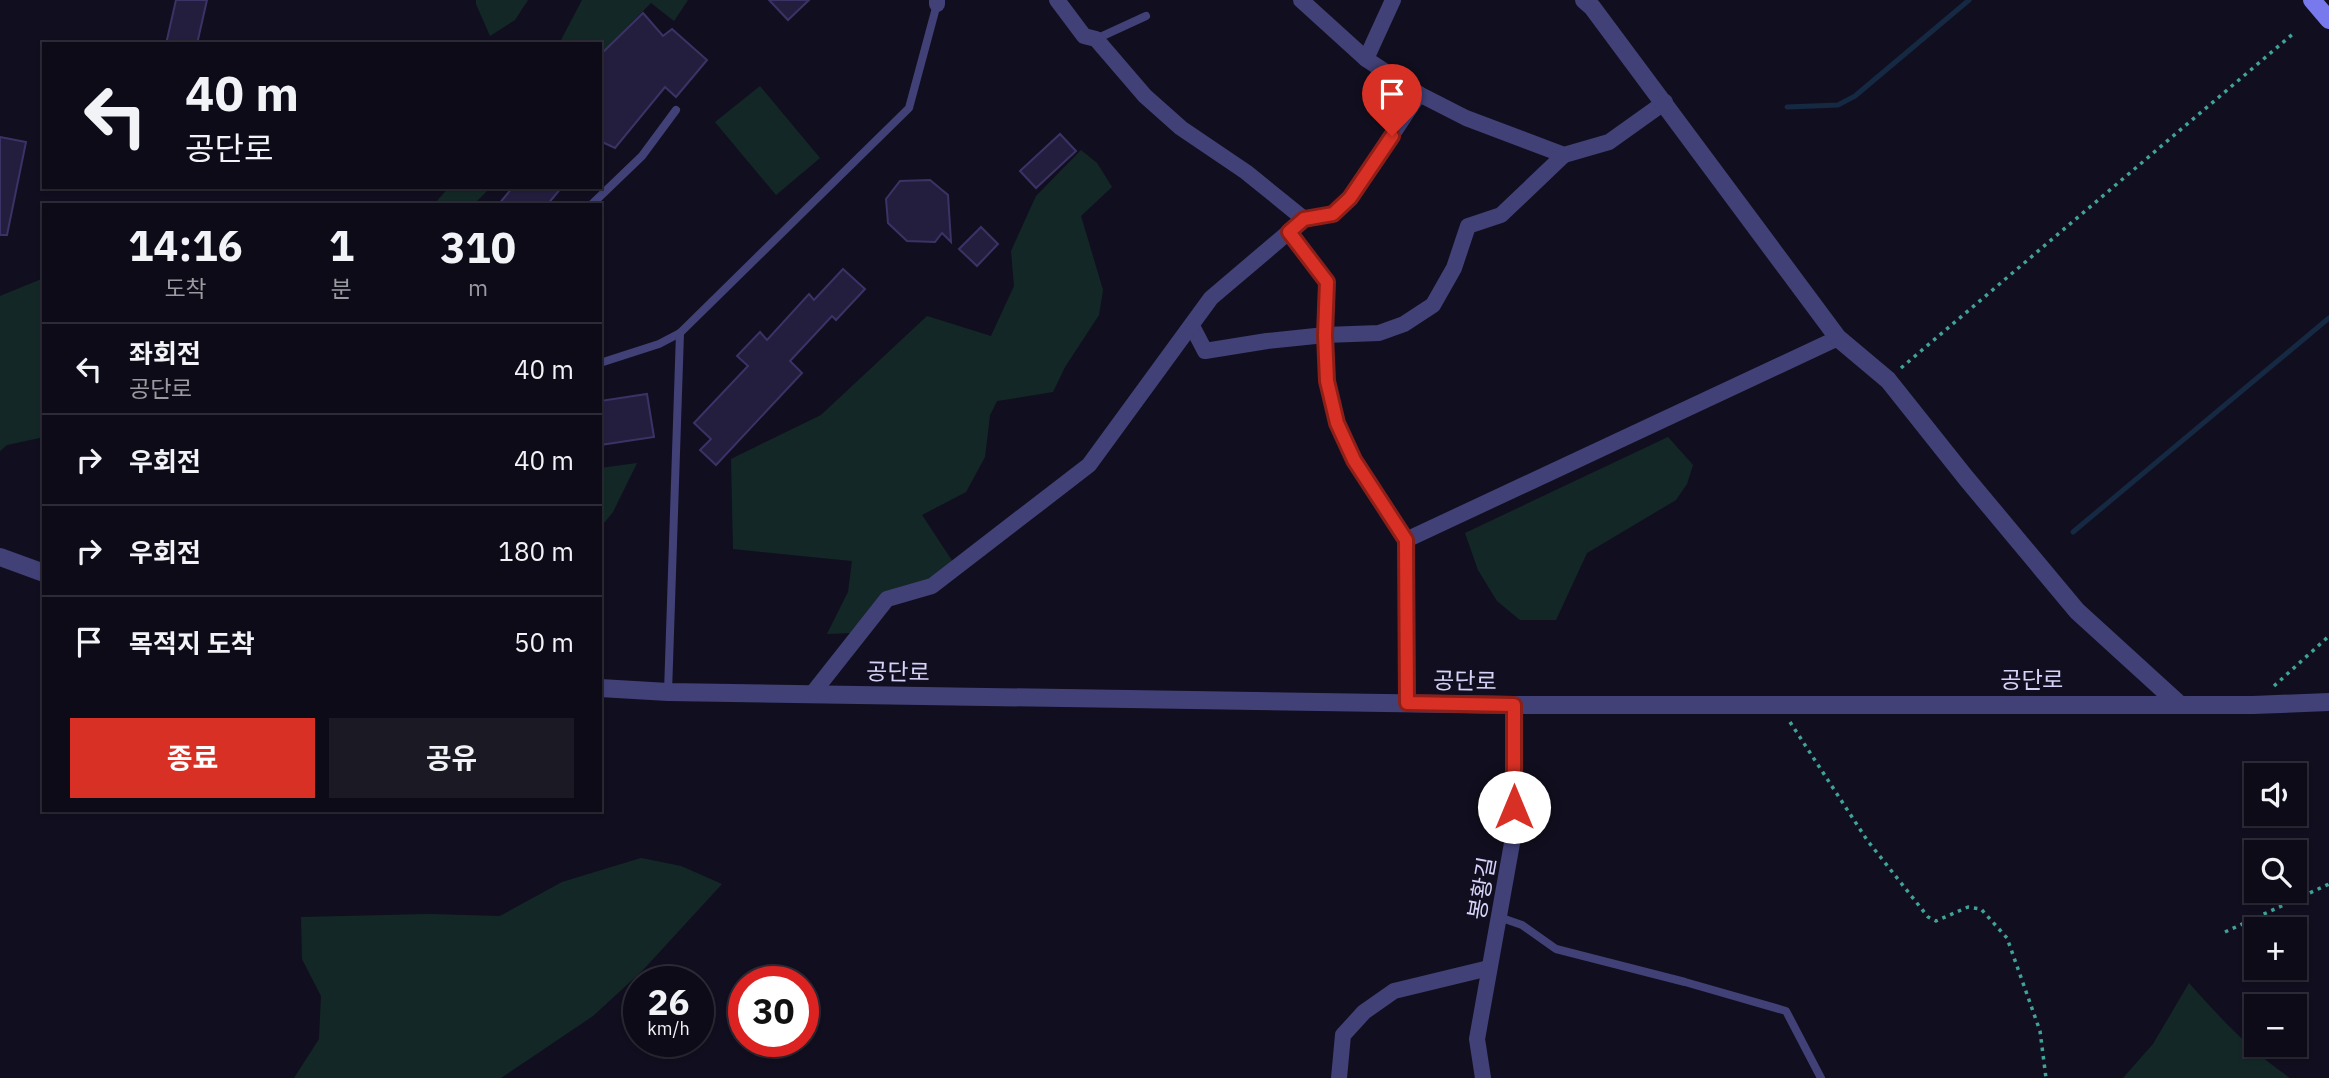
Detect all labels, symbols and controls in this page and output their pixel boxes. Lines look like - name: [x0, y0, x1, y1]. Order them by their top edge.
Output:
- text: 40 m: [185, 61, 299, 124]
- pin: [1362, 64, 1422, 136]
- icon: left: [70, 70, 161, 161]
- icon: arrive: [1373, 75, 1411, 113]
- text: 공단로: [185, 127, 273, 169]
- text: 14:16: [128, 218, 243, 273]
- text: 1: [329, 218, 354, 273]
- text: 310: [440, 220, 516, 275]
- text: m: [468, 272, 488, 302]
- text: 도착: [164, 273, 207, 303]
- text: 분: [331, 273, 352, 303]
- text: 좌회전: [129, 336, 201, 370]
- icon: left: [70, 350, 108, 388]
- text: 40 m: [514, 352, 574, 386]
- text: 공단로: [129, 373, 192, 403]
- icon: right: [70, 441, 108, 479]
- text: 40 m: [514, 443, 574, 477]
- text: 우회전: [129, 444, 201, 478]
- icon: right: [70, 532, 108, 570]
- text: 180 m: [498, 534, 574, 568]
- text: 우회전: [129, 535, 201, 569]
- icon: arrive: [70, 623, 108, 661]
- text: 50 m: [514, 625, 574, 659]
- text: 목적지 도착: [129, 626, 255, 660]
- street label: 공단로: [866, 655, 930, 687]
- street label: 공단로: [1433, 664, 1497, 696]
- street label: 공단로: [2000, 664, 2064, 694]
- button: 종료: [70, 718, 315, 798]
- button: 공유: [329, 718, 574, 798]
- map controls: [2244, 763, 2307, 1057]
- button: sound: [2244, 763, 2307, 826]
- position arrow: [1477, 770, 1551, 844]
- button: search: [2244, 840, 2307, 903]
- street label: 봉황길: [1461, 854, 1501, 922]
- button: +: [2244, 917, 2307, 980]
- speed limit sign: 30: [728, 966, 819, 1057]
- text: 26: [647, 979, 690, 1025]
- button: −: [2244, 994, 2307, 1057]
- text: km/h: [647, 1017, 690, 1040]

